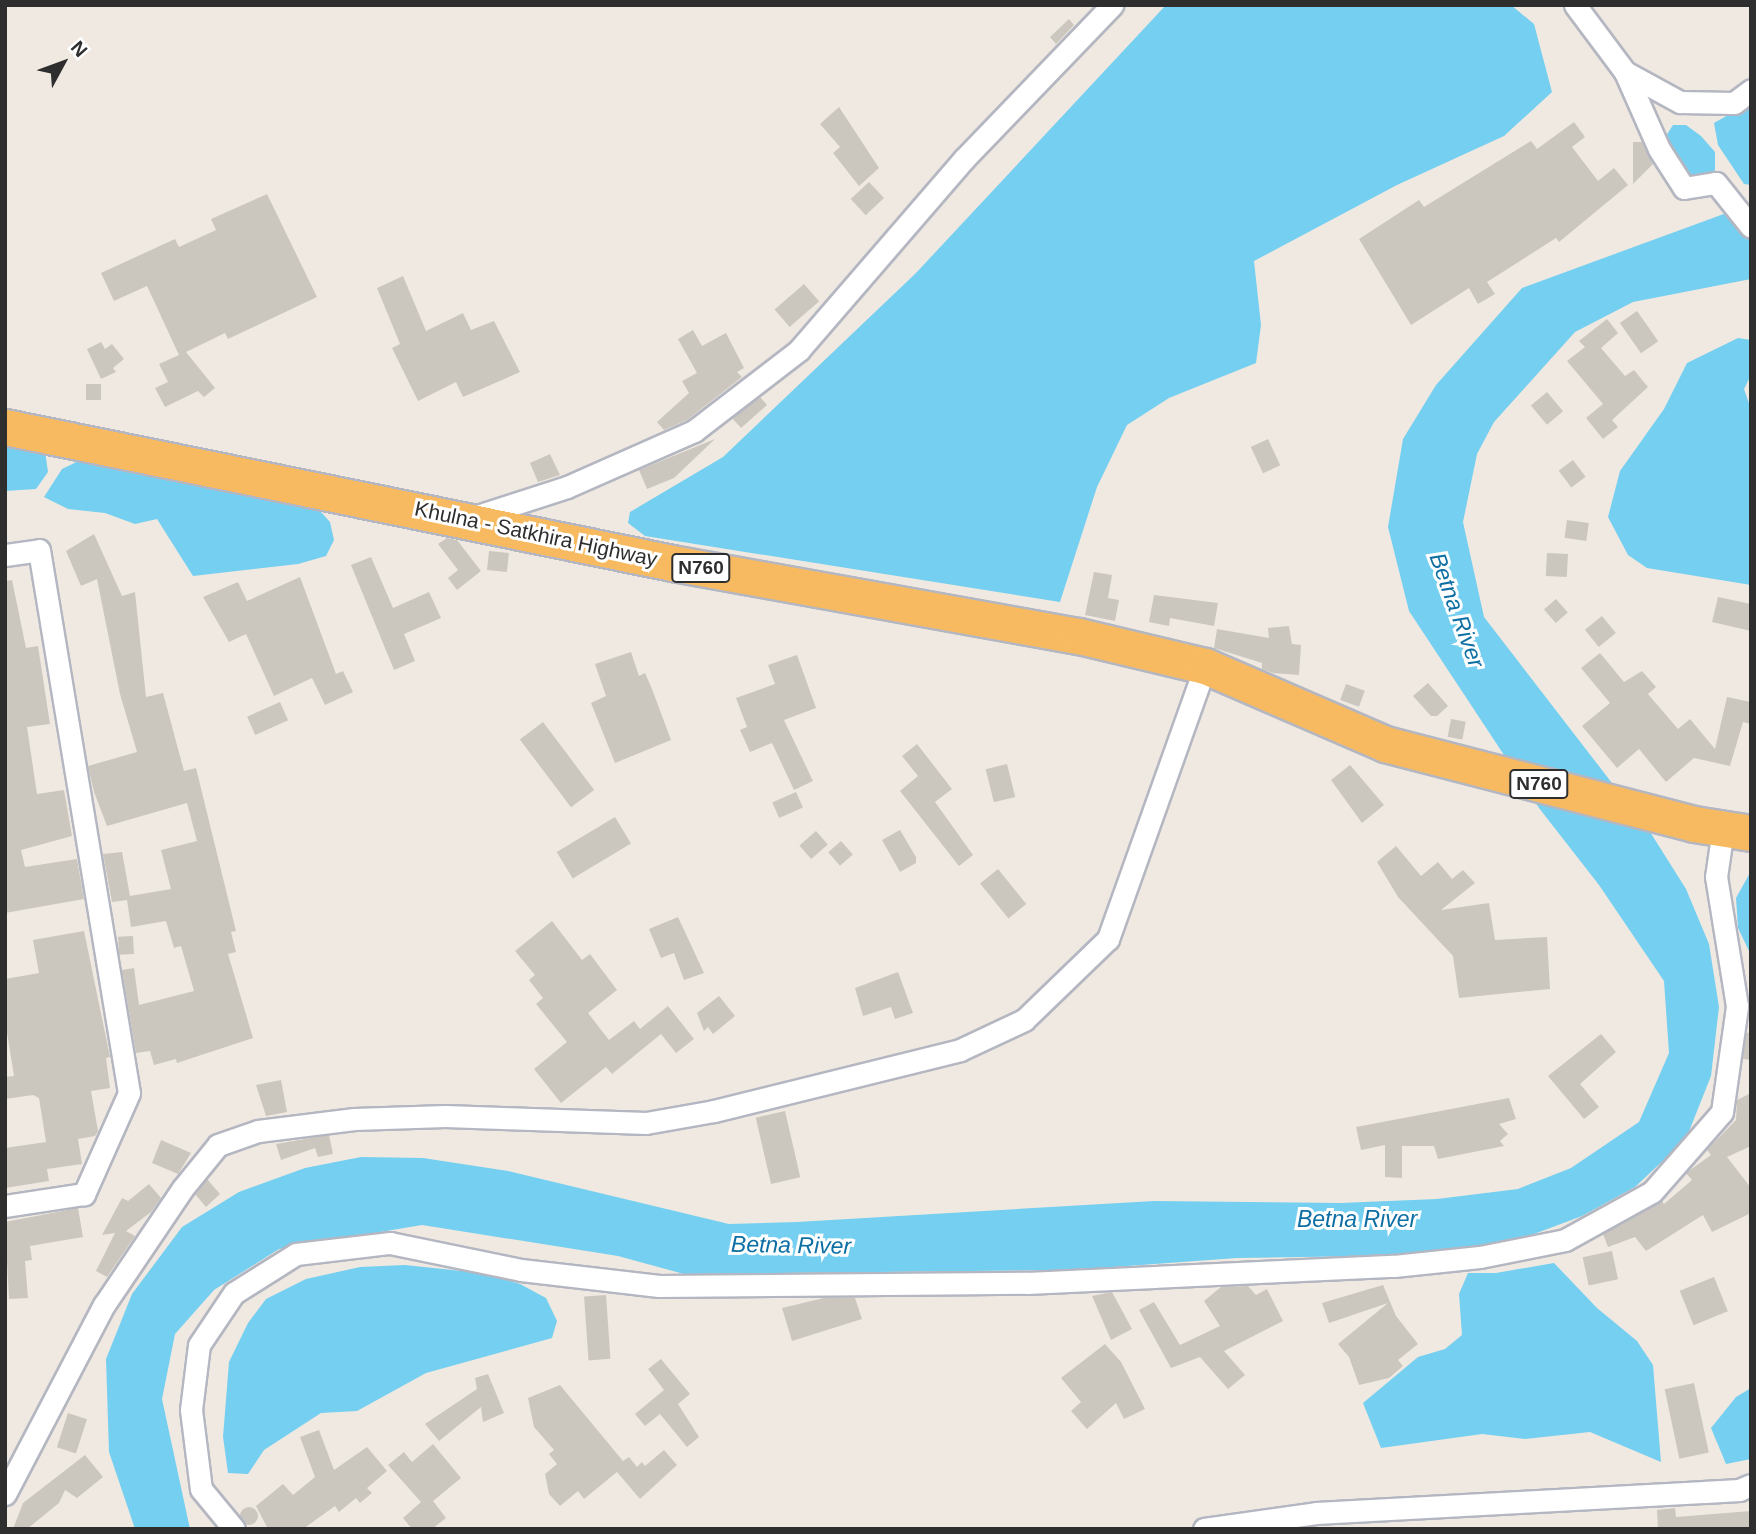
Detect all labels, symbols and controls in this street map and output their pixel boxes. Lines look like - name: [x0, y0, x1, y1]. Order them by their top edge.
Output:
- north arrow: [28, 28, 98, 98]
- text: N: [67, 37, 92, 61]
- street label: Khulna - Satkhira Highway: [412, 496, 660, 572]
- water label: Betna River: [1423, 549, 1491, 671]
- road number: N760: [671, 552, 731, 583]
- road number: N760: [1509, 768, 1569, 800]
- water label: Betna River: [1297, 1205, 1417, 1233]
- water label: Betna River: [731, 1230, 851, 1260]

